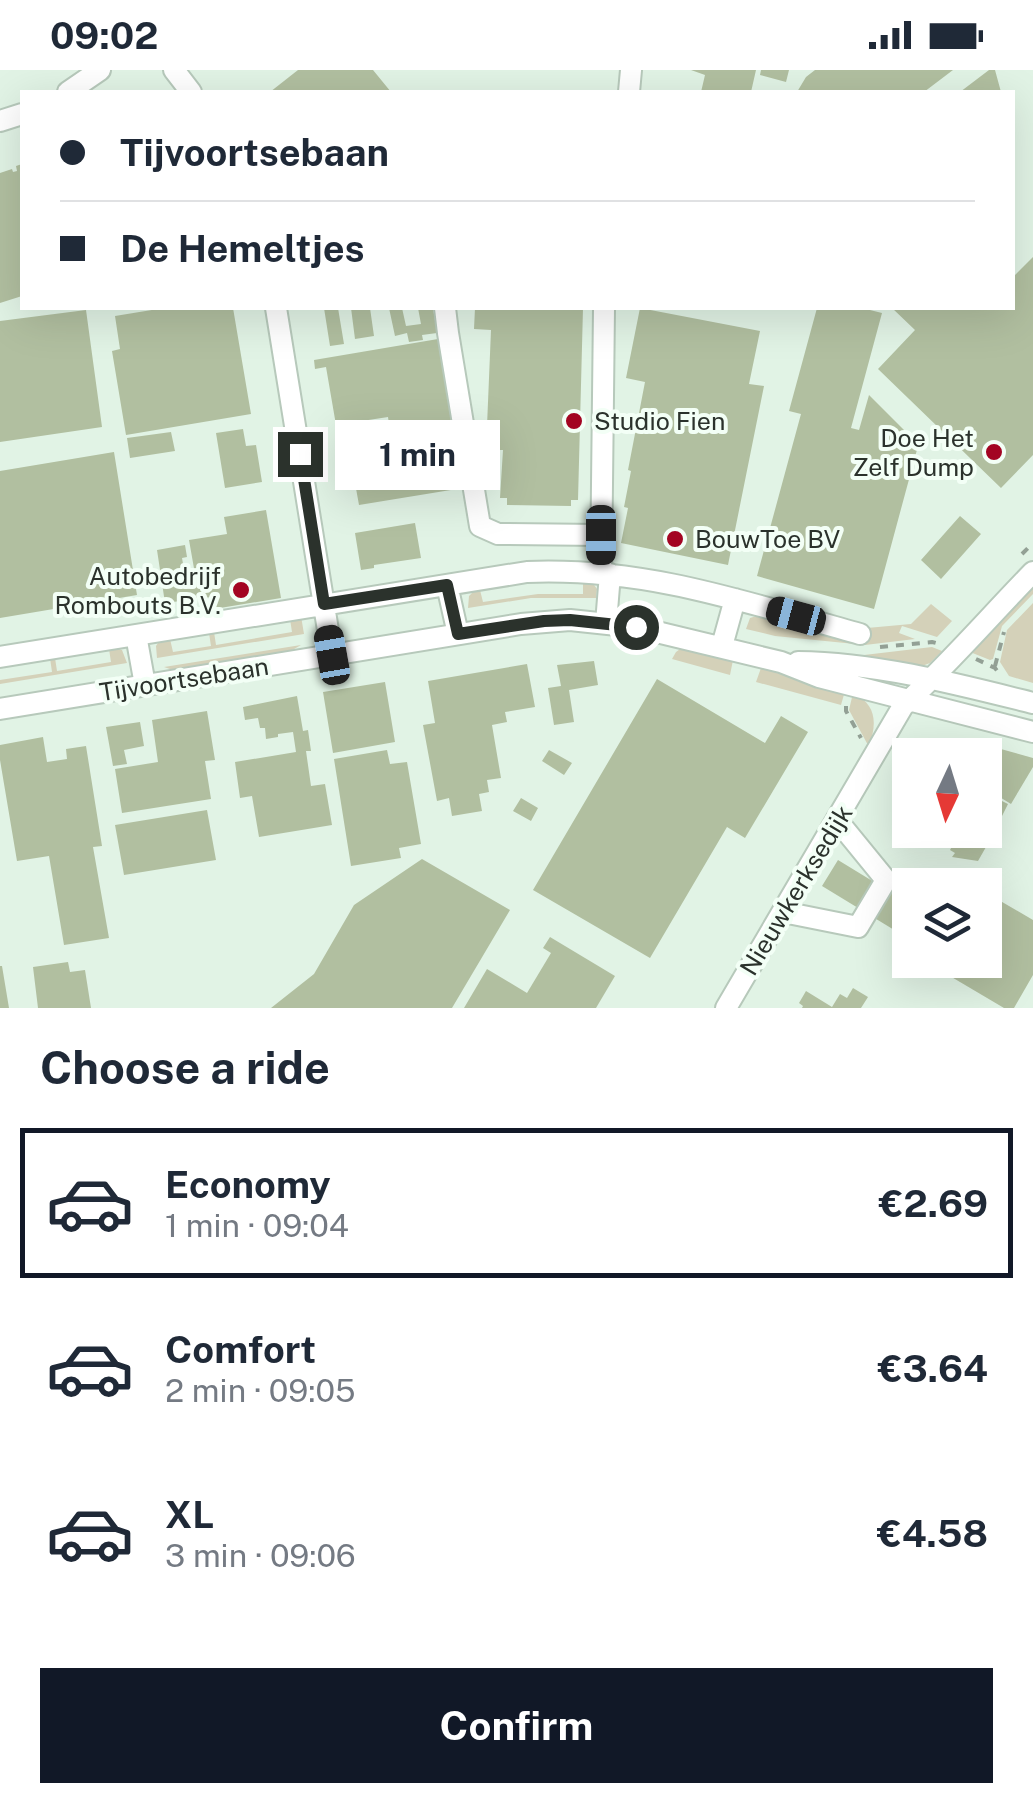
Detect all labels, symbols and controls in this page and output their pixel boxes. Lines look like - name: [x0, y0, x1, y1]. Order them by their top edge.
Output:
- text: 09:02: [50, 13, 158, 58]
- text: Tijvoortsebaan: [120, 130, 389, 175]
- text: De Hemeltjes: [120, 226, 365, 271]
- place label: Studio Fien: [594, 406, 725, 436]
- marker: Studio Fien: [563, 410, 585, 432]
- callout: 1 min: [335, 419, 500, 489]
- place label: Doe Het Zelf Dump: [853, 423, 974, 482]
- route end: [278, 432, 323, 477]
- text: 1 min: [379, 436, 456, 473]
- marker: Doe Het Zelf Dump: [983, 441, 1005, 463]
- car: [586, 505, 616, 565]
- place label: BouwToe BV: [695, 524, 840, 554]
- marker: BouwToe BV: [664, 528, 686, 550]
- place label: Autobedrijf Rombouts B.V.: [54, 561, 221, 620]
- marker: Autobedrijf Rombouts B.V.: [230, 579, 252, 601]
- car: [763, 594, 829, 638]
- route start: [614, 605, 659, 650]
- car: [312, 623, 352, 687]
- street label: Tijvoortsebaan: [97, 651, 271, 707]
- north arrow: [892, 738, 1002, 848]
- map controls: [892, 738, 1002, 978]
- street label: Nieuwkerksedijk: [733, 799, 859, 981]
- button: layers: [892, 868, 1002, 978]
- text: Choose a ride: [40, 1041, 330, 1094]
- icon: car: [45, 1158, 135, 1248]
- text: Economy: [165, 1162, 331, 1207]
- text: €2.69: [879, 1181, 988, 1226]
- text: 1 min · 09:04: [165, 1207, 349, 1244]
- icon: car: [45, 1323, 135, 1413]
- text: Comfort: [165, 1327, 316, 1372]
- text: €3.64: [878, 1346, 988, 1391]
- text: 2 min · 09:05: [165, 1372, 355, 1409]
- icon: car: [45, 1488, 135, 1578]
- text: XL: [165, 1492, 214, 1537]
- text: €4.58: [877, 1511, 988, 1556]
- text: 3 min · 09:06: [165, 1537, 356, 1574]
- button: Confirm: [40, 1668, 993, 1783]

